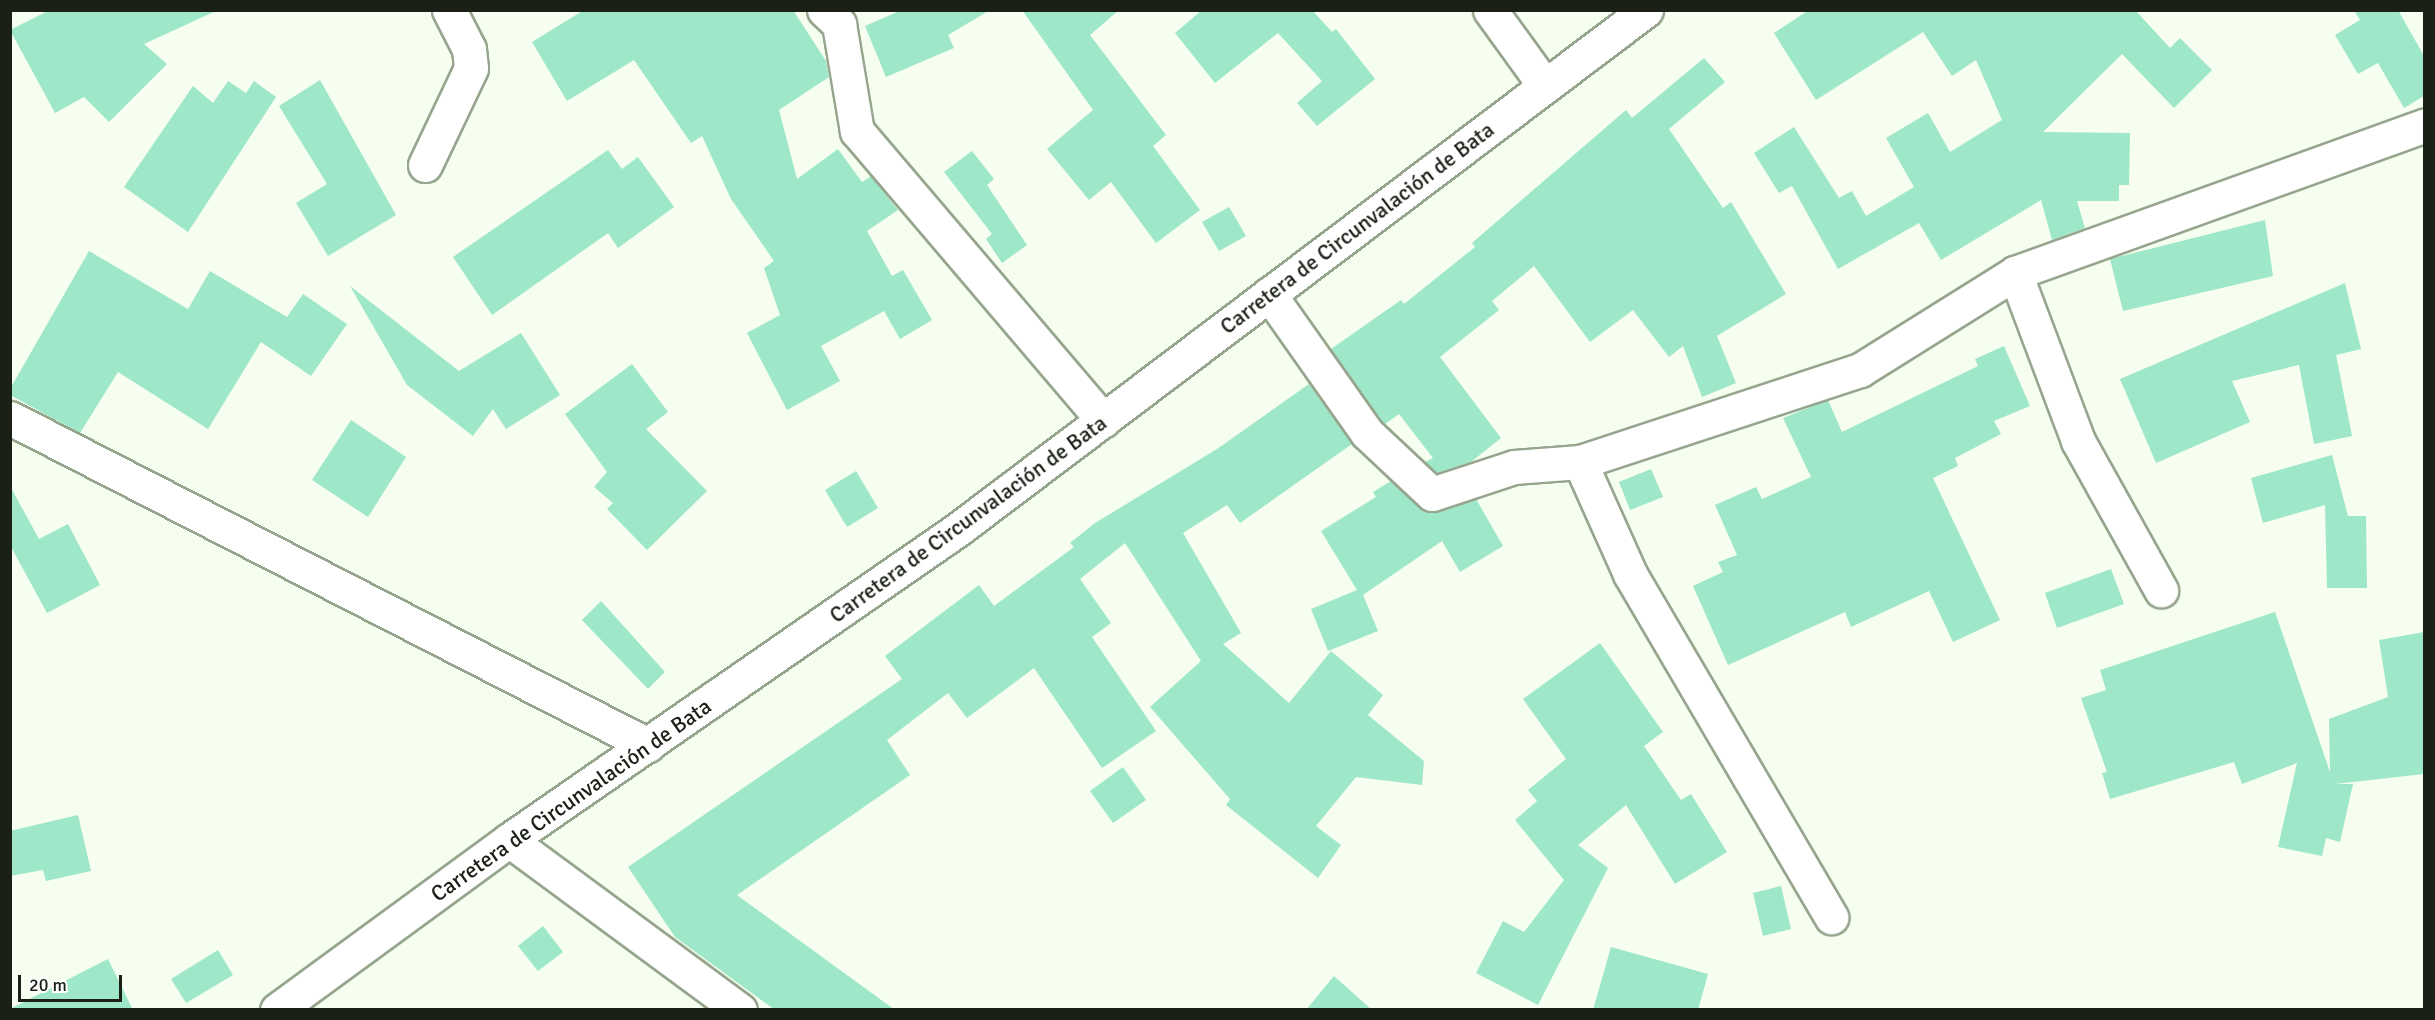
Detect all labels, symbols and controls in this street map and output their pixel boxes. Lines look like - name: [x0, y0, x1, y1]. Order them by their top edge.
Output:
- street label: Carretera de Circunvalación de Bata: [1215, 116, 1499, 340]
- street label: Carretera de Circunvalación de Bata: [824, 410, 1112, 628]
- street label: Carretera de Circunvalación de Bata: [426, 693, 716, 907]
- scale bar: [21, 963, 124, 1001]
- text: 20 m: [29, 974, 67, 996]

